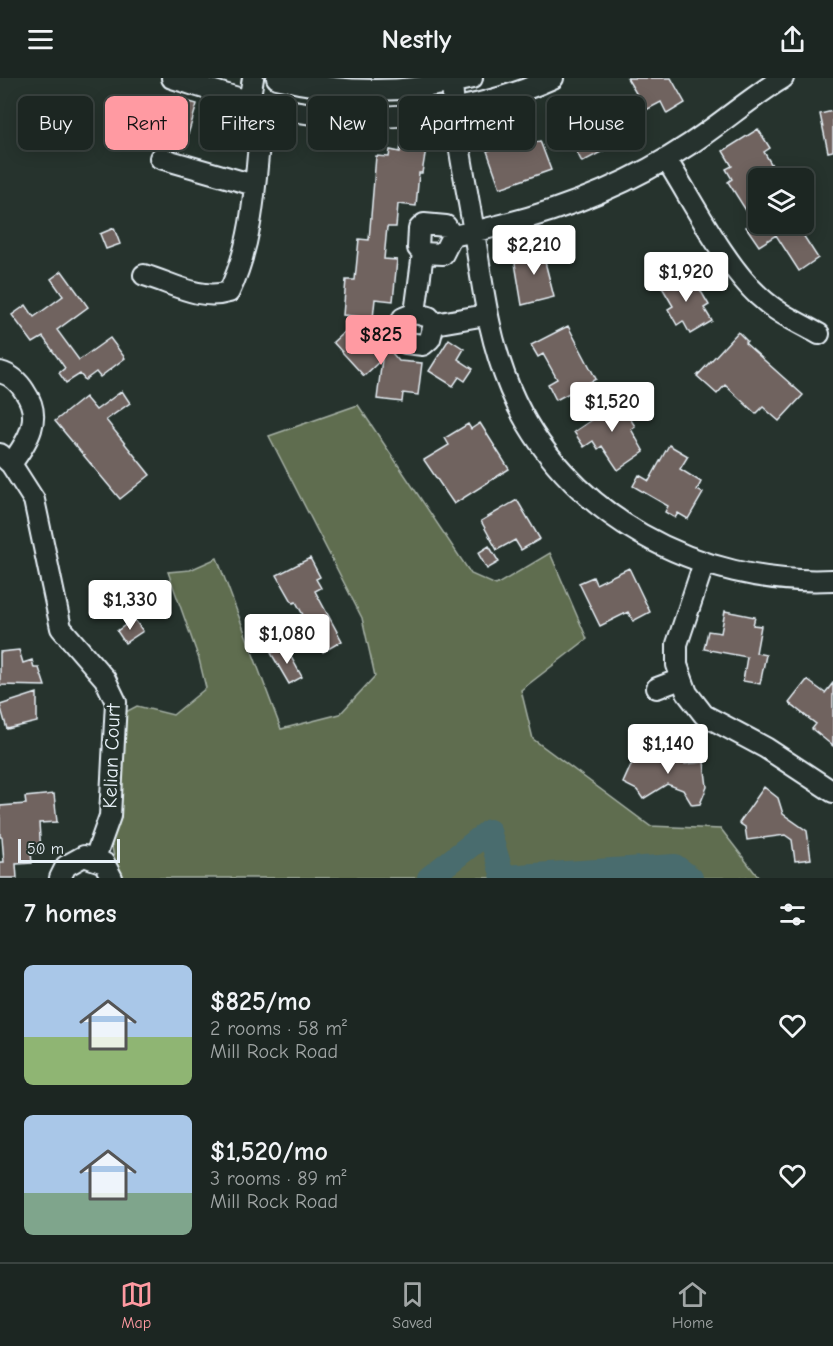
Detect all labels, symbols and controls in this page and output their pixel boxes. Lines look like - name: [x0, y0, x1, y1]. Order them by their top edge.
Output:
- icon: menu: [24, 23, 57, 56]
- icon: share: [776, 23, 809, 56]
- text: Nestly: [382, 24, 451, 55]
- chip: Buy: [18, 96, 93, 150]
- chip: Rent: [105, 96, 188, 150]
- chip: Filters: [200, 96, 296, 150]
- chip: New: [308, 96, 387, 150]
- chip: Apartment: [399, 96, 535, 150]
- chip: House: [547, 96, 645, 150]
- map controls: [748, 168, 814, 234]
- button: layers: [748, 168, 814, 234]
- pin: $2,210: [485, 225, 583, 276]
- text: $2,210: [506, 233, 562, 256]
- pin: $1,920: [637, 252, 735, 303]
- text: $1,920: [658, 260, 714, 283]
- pin: $825: [345, 315, 417, 366]
- text: $825: [360, 323, 402, 346]
- pin: $1,520: [563, 382, 661, 433]
- text: $1,520: [584, 390, 640, 413]
- pin: $1,330: [81, 580, 179, 631]
- text: $1,330: [103, 588, 157, 611]
- pin: $1,080: [238, 614, 336, 665]
- text: $1,080: [259, 622, 315, 645]
- street label: Kelian Court: [98, 702, 125, 809]
- pin: $1,140: [619, 724, 717, 775]
- text: $1,140: [642, 732, 694, 755]
- scale bar: [18, 836, 120, 864]
- text: 50 m: [27, 840, 64, 858]
- icon: filters: [776, 898, 809, 931]
- text: 7 homes: [24, 899, 117, 929]
- text: $825/mo: [210, 987, 311, 1017]
- icon: home: [72, 989, 144, 1061]
- icon: heart: [776, 1009, 809, 1042]
- text: 2 rooms · 58 m²: [210, 1017, 347, 1040]
- text: Mill Rock Road: [210, 1040, 338, 1063]
- text: $1,520/mo: [210, 1137, 328, 1167]
- icon: home: [72, 1139, 144, 1211]
- icon: heart: [776, 1159, 809, 1192]
- text: 3 rooms · 89 m²: [210, 1167, 346, 1190]
- text: Mill Rock Road: [210, 1190, 338, 1213]
- tab: Map: [120, 1278, 153, 1332]
- tab: Saved: [392, 1278, 432, 1332]
- tab: Home: [672, 1278, 713, 1332]

